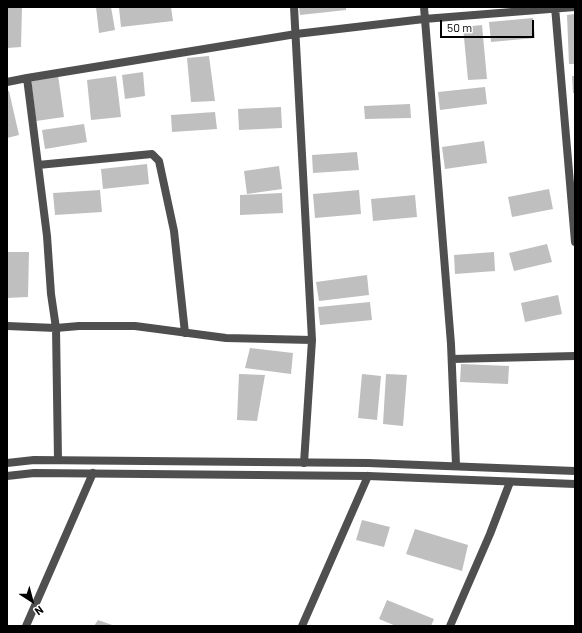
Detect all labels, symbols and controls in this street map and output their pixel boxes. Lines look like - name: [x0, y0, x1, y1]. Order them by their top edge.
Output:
- scale bar: [442, 12, 536, 38]
- text: 50 m: [447, 20, 472, 34]
- north arrow: [12, 581, 52, 621]
- text: N: [33, 604, 46, 619]

